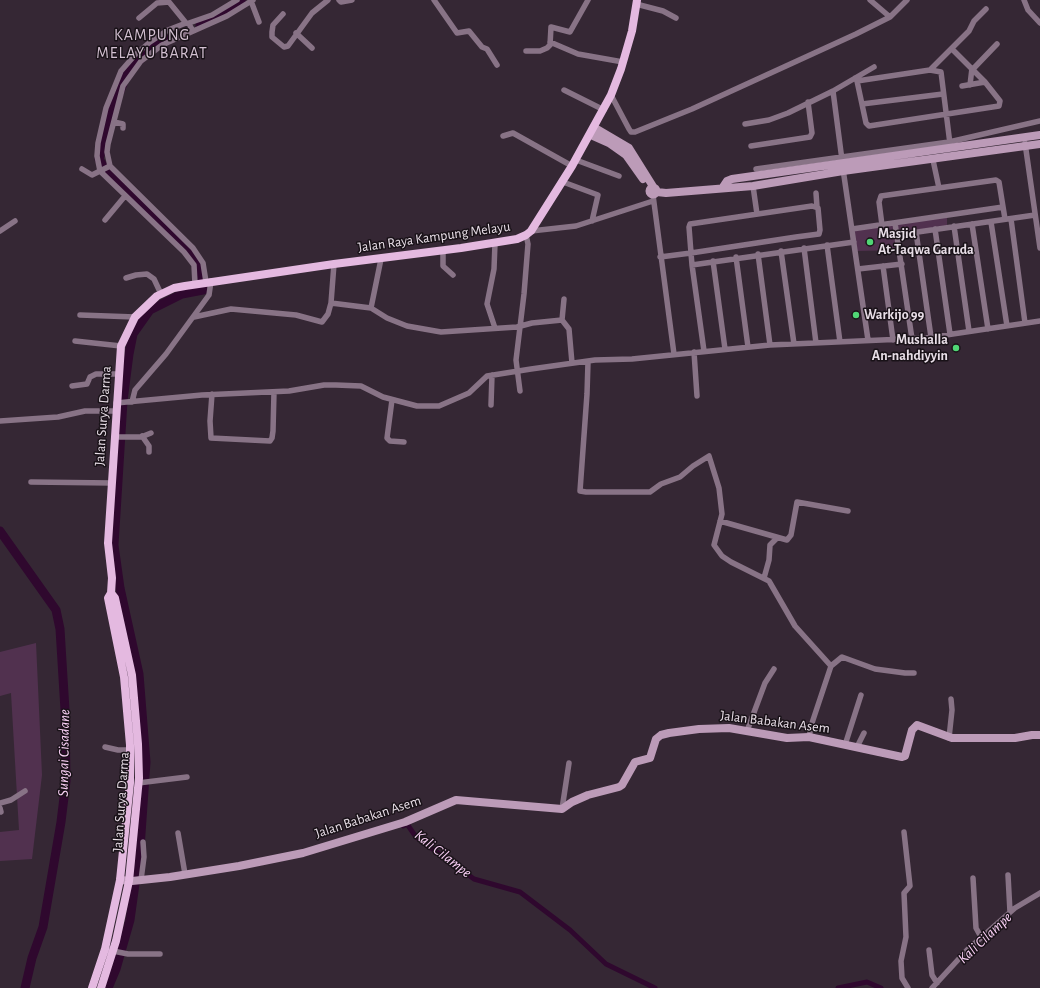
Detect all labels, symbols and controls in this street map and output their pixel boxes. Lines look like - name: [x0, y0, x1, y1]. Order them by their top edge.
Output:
- district label: KAMPUNG MELAYU BARAT: [96, 25, 208, 63]
- street label: Jalan Raya Kampung Melayu: [357, 218, 511, 256]
- place label: Masjid At-Taqwa Garuda: [878, 226, 974, 258]
- marker: Masjid At-Taqwa Garuda: [865, 237, 875, 247]
- place label: Warkijo 99: [864, 307, 924, 323]
- marker: Warkijo 99: [851, 310, 861, 320]
- place label: Mushalla An-nahdiyyin: [872, 332, 948, 364]
- marker: Mushalla An-nahdiyyin: [951, 343, 961, 353]
- street label: Jalan Surya Darma: [91, 365, 115, 467]
- street label: Jalan Babakan Asem: [719, 707, 831, 737]
- water label: Sungai Cisadane: [54, 709, 74, 797]
- street label: Jalan Surya Darma: [109, 751, 133, 853]
- street label: Jalan Babakan Asem: [313, 792, 423, 842]
- water label: Kali Cilampe: [411, 826, 475, 882]
- water label: Kali Cilampe: [954, 908, 1016, 968]

